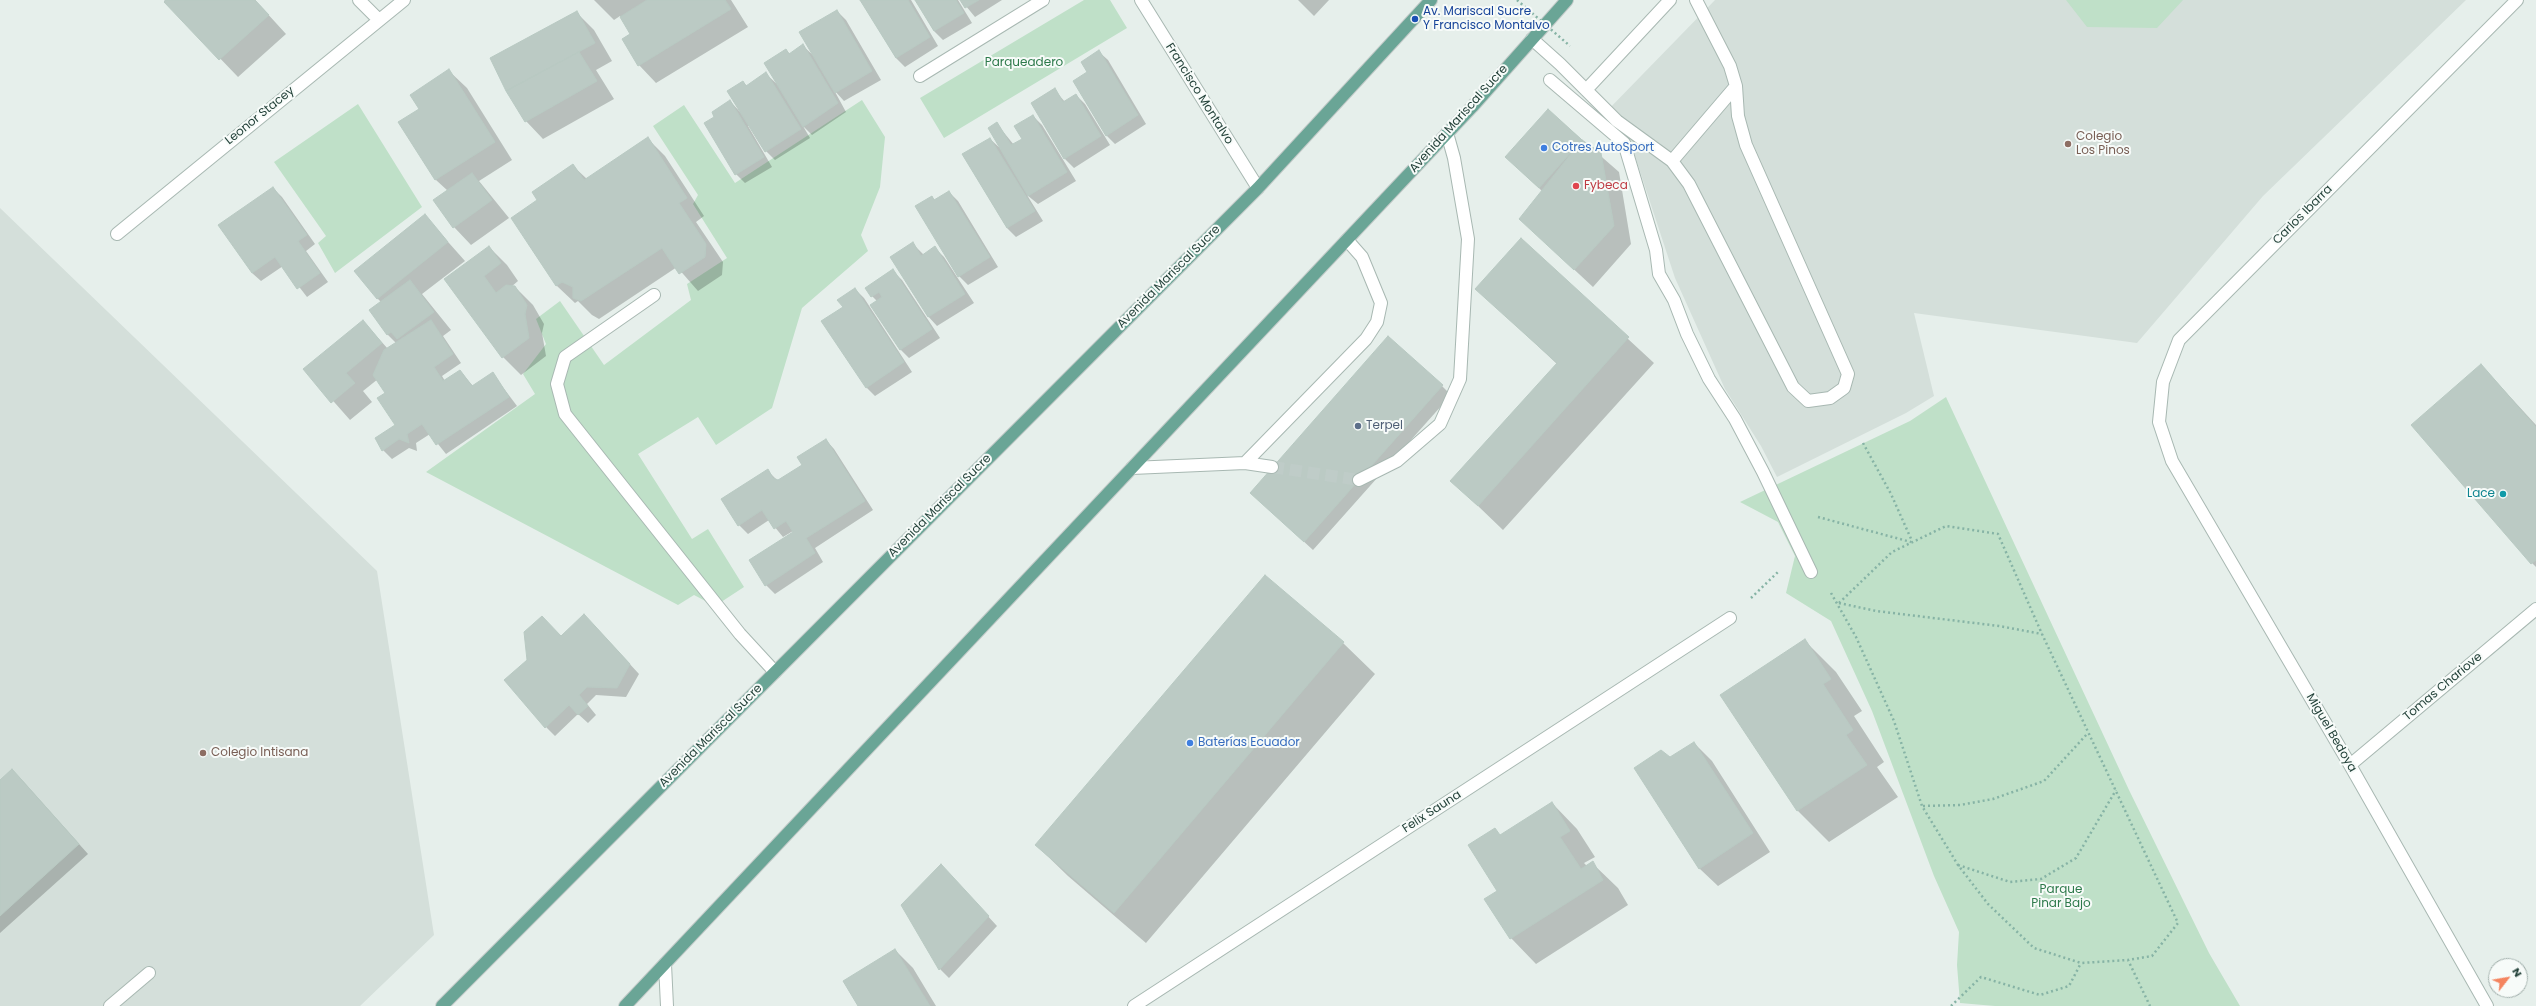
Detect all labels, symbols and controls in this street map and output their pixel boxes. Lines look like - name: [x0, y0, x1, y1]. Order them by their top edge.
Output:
- place label: Av. Mariscal Sucre Y Francisco Montalvo: [1423, 5, 1550, 33]
- marker: Av. Mariscal Sucre Y Francisco Montalvo: [1410, 14, 1420, 24]
- street label: Francisco Montalvo: [1162, 41, 1236, 147]
- park label: Parqueadero: [985, 56, 1063, 70]
- street label: Avenida Mariscal Sucre: [1407, 62, 1511, 176]
- street label: Leonor Stacey: [223, 84, 297, 148]
- place label: Colegio Los Pinos: [2076, 130, 2130, 158]
- marker: Colegio Los Pinos: [2063, 139, 2073, 149]
- place label: Cotres AutoSport: [1552, 141, 1654, 155]
- marker: Cotres AutoSport: [1539, 143, 1549, 153]
- place label: Fybeca: [1584, 179, 1628, 193]
- marker: Fybeca: [1571, 181, 1581, 191]
- street label: Carlos Ibarra: [2270, 182, 2336, 248]
- street label: Avenida Mariscal Sucre: [1114, 222, 1224, 332]
- place label: Terpel: [1366, 419, 1403, 433]
- marker: Terpel: [1353, 421, 1363, 431]
- street label: Avenida Mariscal Sucre: [885, 451, 995, 561]
- place label: Lace: [2467, 487, 2495, 501]
- marker: Lace: [2498, 489, 2508, 499]
- street label: Tomas Chariove: [2401, 650, 2485, 724]
- street label: Avenida Mariscal Sucre: [656, 681, 766, 791]
- street label: Miguel Bedoya: [2303, 691, 2359, 775]
- place label: Baterías Ecuador: [1198, 736, 1300, 750]
- marker: Baterías Ecuador: [1185, 738, 1195, 748]
- place label: Colegio Intisana: [211, 746, 308, 760]
- marker: Colegio Intisana: [198, 748, 208, 758]
- street label: Felix Sauna: [1400, 788, 1464, 836]
- park label: Parque Pinar Bajo: [2031, 883, 2091, 911]
- north arrow: [2488, 958, 2528, 998]
- text: N: [2508, 965, 2526, 980]

